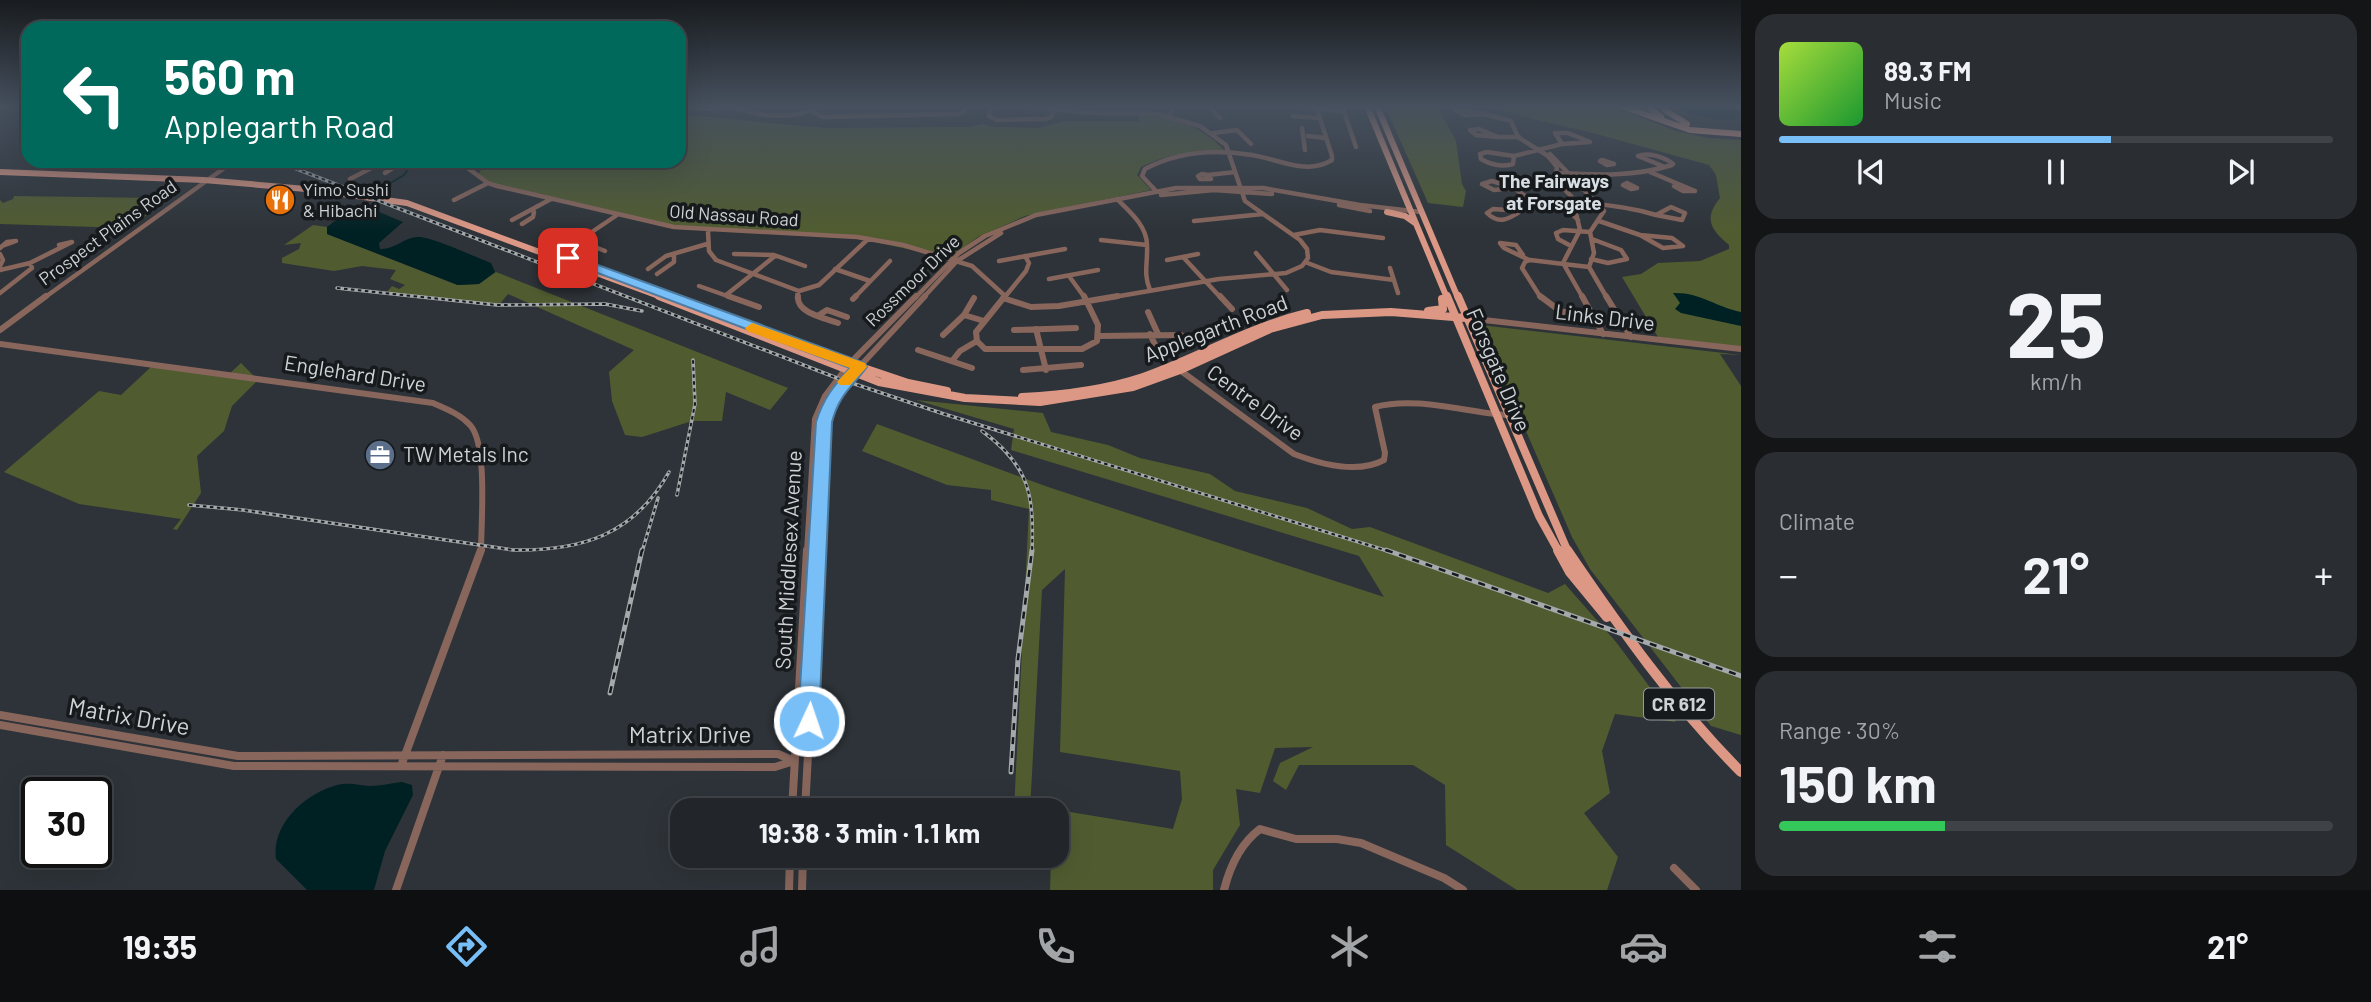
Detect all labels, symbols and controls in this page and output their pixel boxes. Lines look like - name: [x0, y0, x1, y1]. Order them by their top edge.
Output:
- text: 560 m: [164, 46, 295, 105]
- icon: left: [49, 49, 140, 140]
- text: 89.3 FM: [1884, 55, 1971, 86]
- text: Music: [1884, 86, 1942, 114]
- text: Applegarth Road: [164, 106, 395, 144]
- icon: previous: [1852, 153, 1890, 191]
- icon: pause: [2037, 153, 2075, 191]
- icon: next: [2222, 153, 2260, 191]
- district label: The Fairways at Forsgate: [1499, 169, 1609, 214]
- street label: Prospect Plains Road: [34, 175, 181, 290]
- place label: Yimo Sushi & Hibachi: [303, 178, 389, 221]
- restaurant icon: Yimo Sushi & Hibachi: [263, 183, 297, 217]
- street label: Old Nassau Road: [669, 200, 799, 230]
- pin: [538, 228, 598, 288]
- street label: Rossmoor Drive: [861, 230, 964, 331]
- icon: arrive: [549, 239, 587, 277]
- text: 25: [2006, 267, 2106, 376]
- street label: Applegarth Road: [1140, 289, 1291, 366]
- street label: Links Drive: [1554, 298, 1656, 335]
- street label: Forsgate Drive: [1462, 304, 1537, 435]
- street label: Englehard Drive: [282, 349, 428, 396]
- street label: Centre Drive: [1203, 359, 1309, 445]
- text: km/h: [2030, 367, 2082, 395]
- office icon: TW Metals Inc: [363, 438, 397, 472]
- place label: TW Metals Inc: [403, 441, 529, 466]
- street label: South Middlesex Avenue: [769, 450, 806, 670]
- text: Climate: [1779, 507, 1855, 535]
- text: 21°: [2023, 542, 2089, 604]
- text: −: [1779, 551, 1798, 597]
- text: +: [2314, 551, 2333, 597]
- position arrow: [772, 684, 846, 758]
- road number: CR 612: [1644, 688, 1714, 720]
- street label: Matrix Drive: [66, 691, 192, 740]
- text: Range · 30%: [1779, 716, 1900, 744]
- street label: Matrix Drive: [629, 719, 751, 748]
- text: 150 km: [1779, 751, 1937, 813]
- speed limit sign: 30: [21, 777, 112, 868]
- text: 19:38 · 3 min · 1.1 km: [759, 817, 980, 848]
- icon: directions: [442, 922, 491, 971]
- icon: music: [736, 922, 785, 971]
- icon: phone: [1031, 922, 1080, 971]
- icon: climate: [1325, 922, 1374, 971]
- icon: car: [1619, 922, 1668, 971]
- icon: filters: [1913, 922, 1962, 971]
- text: 19:35: [123, 927, 197, 965]
- text: 21°: [2207, 927, 2248, 965]

